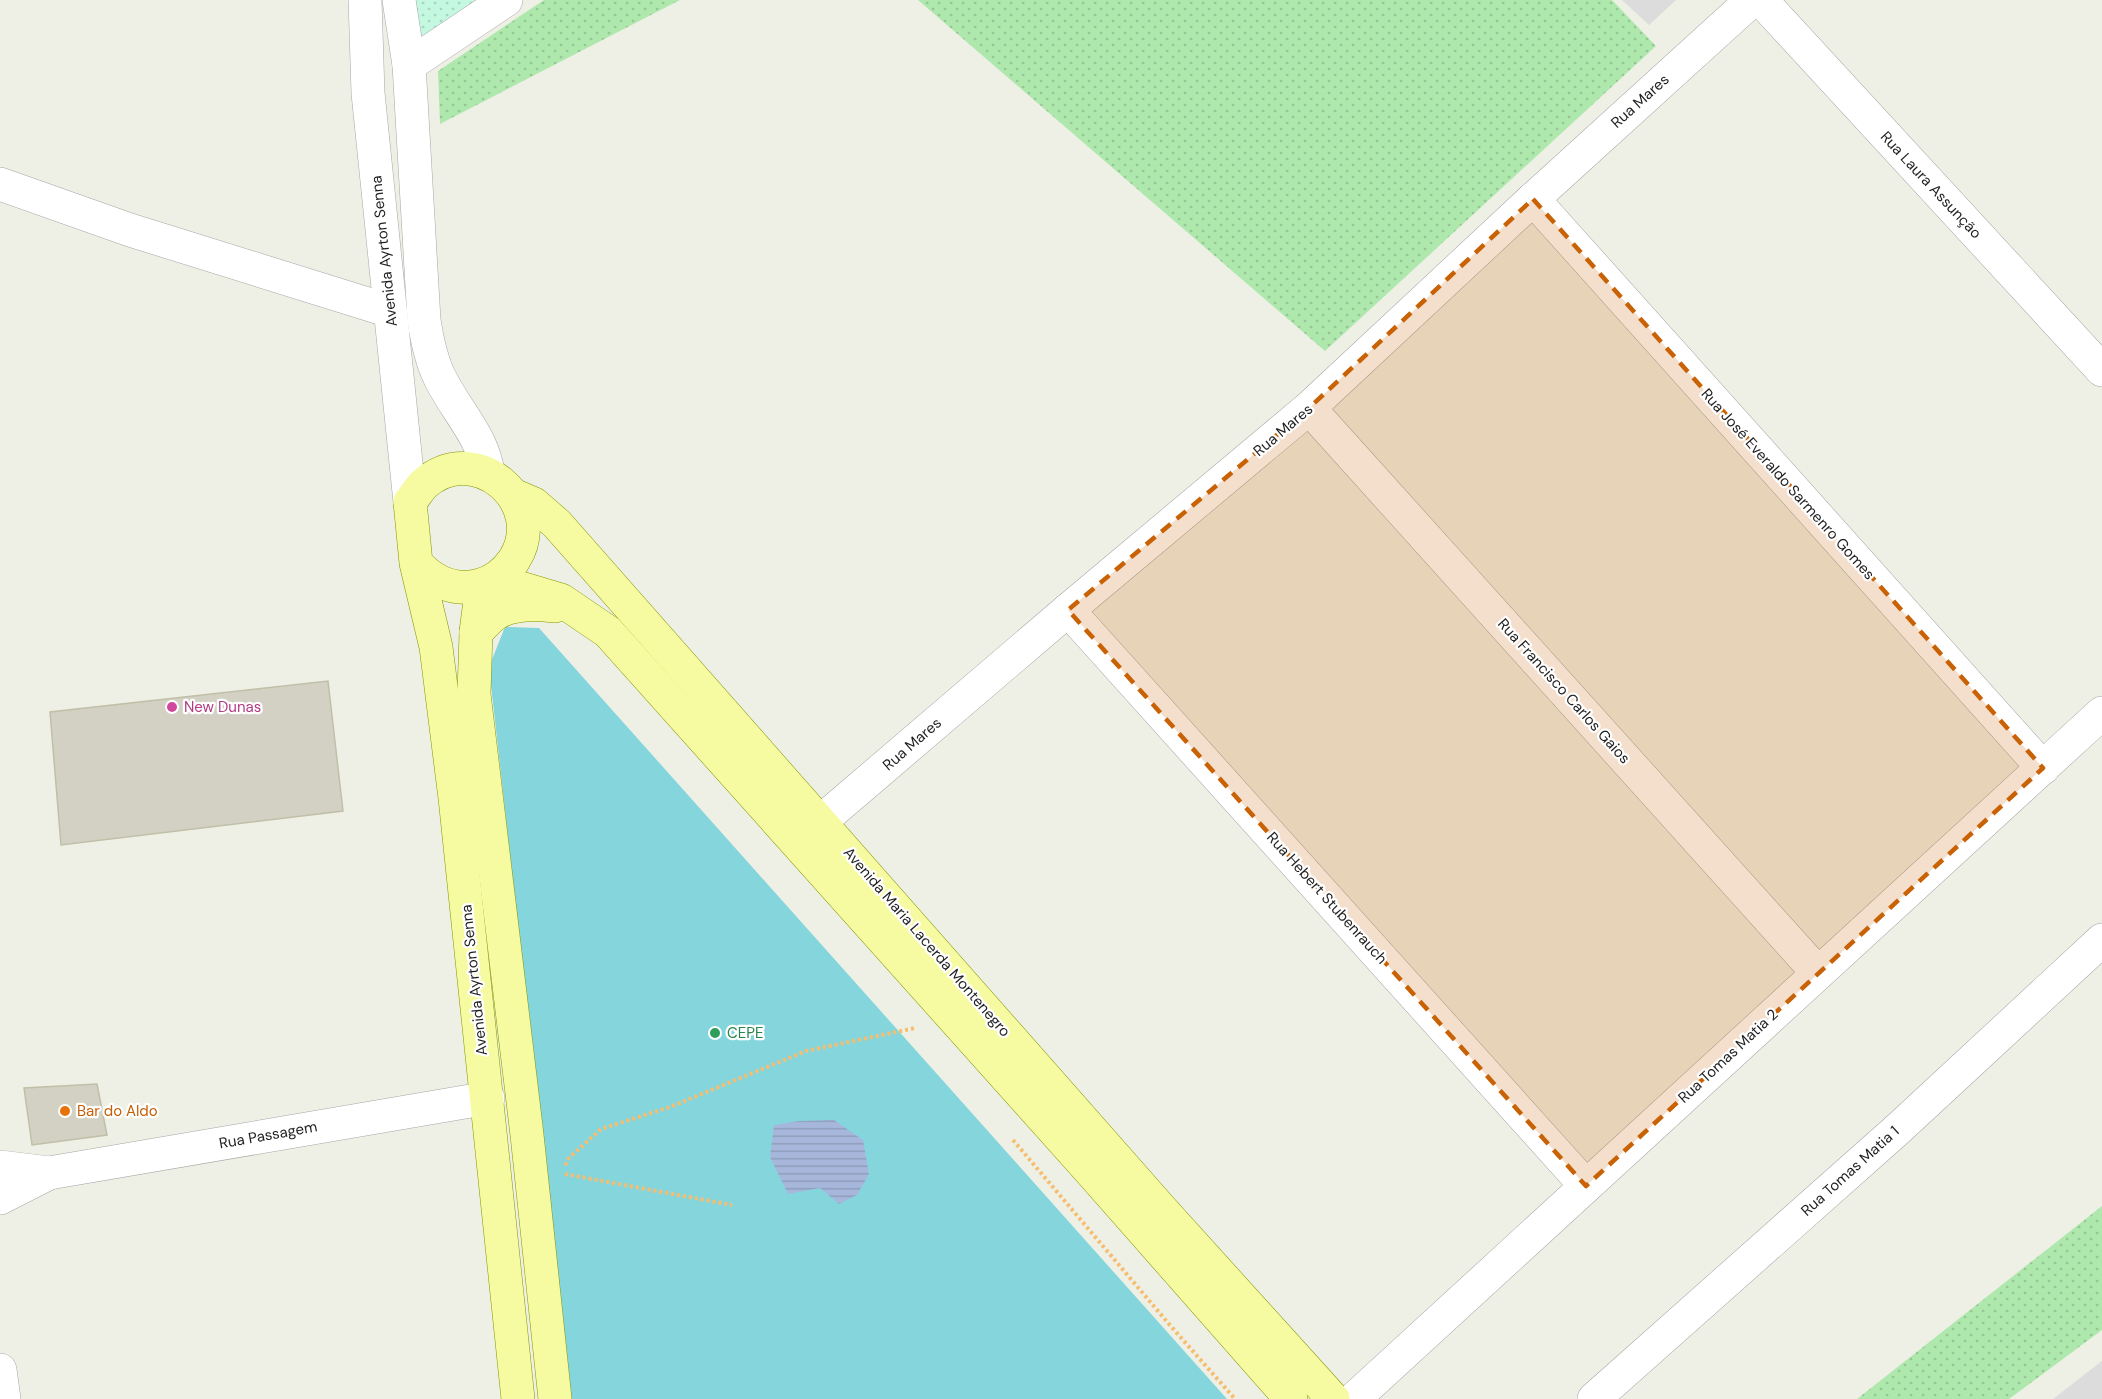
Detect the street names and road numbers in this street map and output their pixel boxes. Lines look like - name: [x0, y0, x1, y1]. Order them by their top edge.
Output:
- street label: Rua Mares: [1607, 70, 1673, 132]
- street label: Rua Laura Assunção: [1876, 127, 1986, 243]
- street label: Avenida Ayrton Senna: [366, 175, 402, 327]
- street label: Rua José Everaldo Sarmenro Gomes: [1697, 384, 1879, 584]
- street label: Rua Mares: [1249, 399, 1317, 461]
- street label: Rua Francisco Carlos Gaios: [1493, 614, 1635, 768]
- street label: Rua Mares: [878, 713, 946, 775]
- street label: Rua Hebert Stubenrauch: [1262, 828, 1392, 968]
- street label: Avenida Maria Lacerda Montenegro: [839, 843, 1015, 1041]
- street label: Avenida Ayrton Senna: [456, 904, 492, 1056]
- street label: Rua Tomas Matia 2: [1674, 1005, 1782, 1107]
- street label: Rua Passagem: [217, 1117, 319, 1153]
- street label: Rua Tomas Matia 1: [1797, 1122, 1903, 1220]

